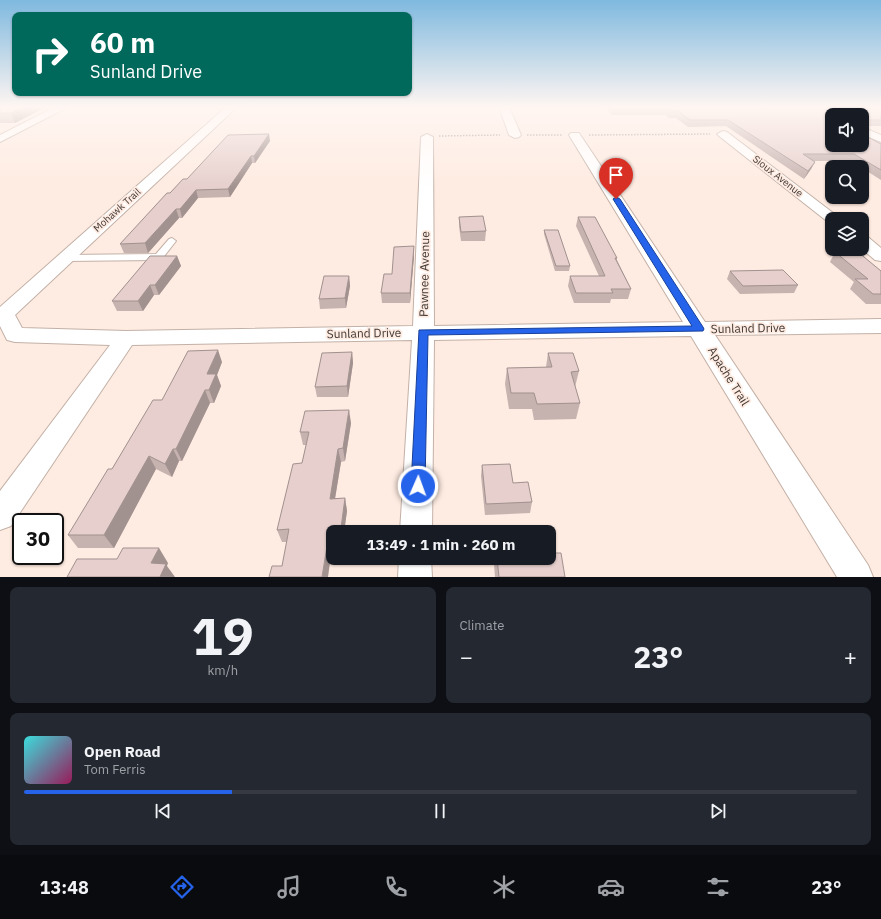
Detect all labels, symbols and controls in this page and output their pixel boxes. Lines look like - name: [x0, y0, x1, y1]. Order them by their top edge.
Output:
- text: 60 m: [90, 24, 155, 61]
- icon: right: [24, 28, 76, 80]
- text: Sunland Drive: [90, 60, 202, 83]
- map controls: [825, 108, 869, 256]
- button: sound: [825, 108, 869, 152]
- street label: Sioux Avenue: [750, 152, 806, 200]
- pin: [599, 158, 633, 199]
- button: search: [825, 160, 869, 204]
- icon: arrive: [605, 164, 627, 186]
- street label: Mohawk Trail: [91, 185, 144, 235]
- button: layers: [825, 212, 869, 256]
- street label: Pawnee Avenue: [416, 231, 432, 317]
- street label: Sunland Drive: [710, 320, 786, 336]
- street label: Sunland Drive: [326, 325, 402, 341]
- street label: Apache Trail: [705, 344, 753, 408]
- position arrow: [397, 465, 439, 507]
- speed limit sign: 30: [12, 513, 64, 565]
- text: 13:49 · 1 min · 260 m: [367, 535, 515, 554]
- text: 19: [192, 602, 254, 669]
- text: Climate: [460, 617, 504, 634]
- text: 23°: [633, 637, 683, 676]
- text: −: [460, 642, 473, 671]
- text: +: [844, 642, 857, 671]
- text: km/h: [207, 662, 238, 679]
- text: Open Road: [84, 742, 161, 761]
- text: Tom Ferris: [84, 761, 146, 778]
- icon: previous: [152, 800, 174, 822]
- icon: pause: [429, 800, 451, 822]
- icon: next: [707, 800, 729, 822]
- icon: directions: [168, 873, 196, 901]
- icon: music: [275, 873, 303, 901]
- icon: phone: [382, 873, 410, 901]
- icon: climate: [490, 873, 518, 901]
- icon: car: [597, 873, 625, 901]
- icon: filters: [704, 873, 732, 901]
- text: 13:48: [40, 876, 89, 899]
- text: 23°: [811, 876, 841, 899]

